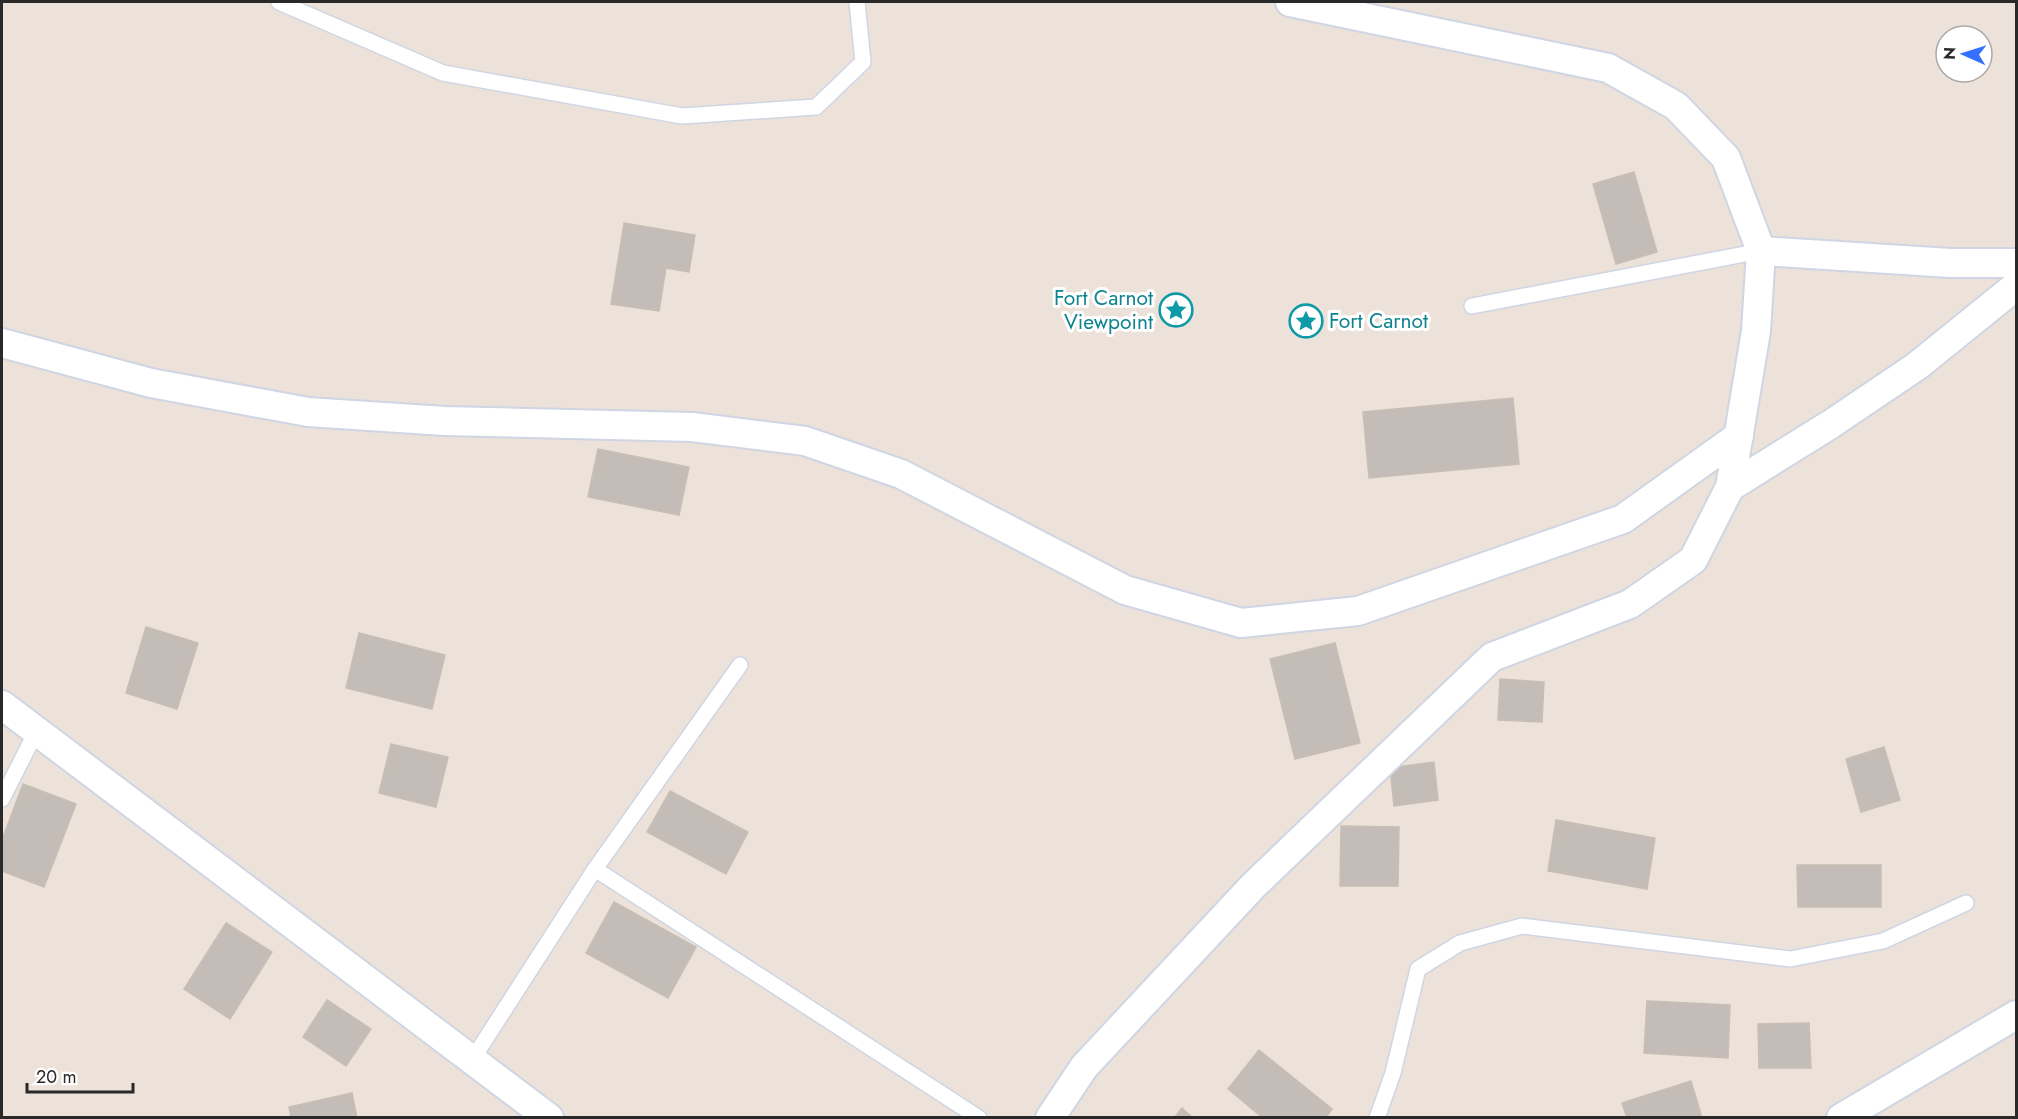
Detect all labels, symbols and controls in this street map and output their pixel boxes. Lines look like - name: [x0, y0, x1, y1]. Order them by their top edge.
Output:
- north arrow: [1934, 24, 1994, 84]
- text: N: [1938, 46, 1961, 60]
- place label: Fort Carnot Viewpoint: [1054, 283, 1153, 337]
- place icon: Fort Carnot Viewpoint: [1158, 292, 1194, 328]
- place icon: Fort Carnot: [1288, 303, 1324, 339]
- place label: Fort Carnot: [1329, 306, 1428, 336]
- scale bar: [27, 1056, 134, 1094]
- text: 20 m: [36, 1064, 76, 1090]

